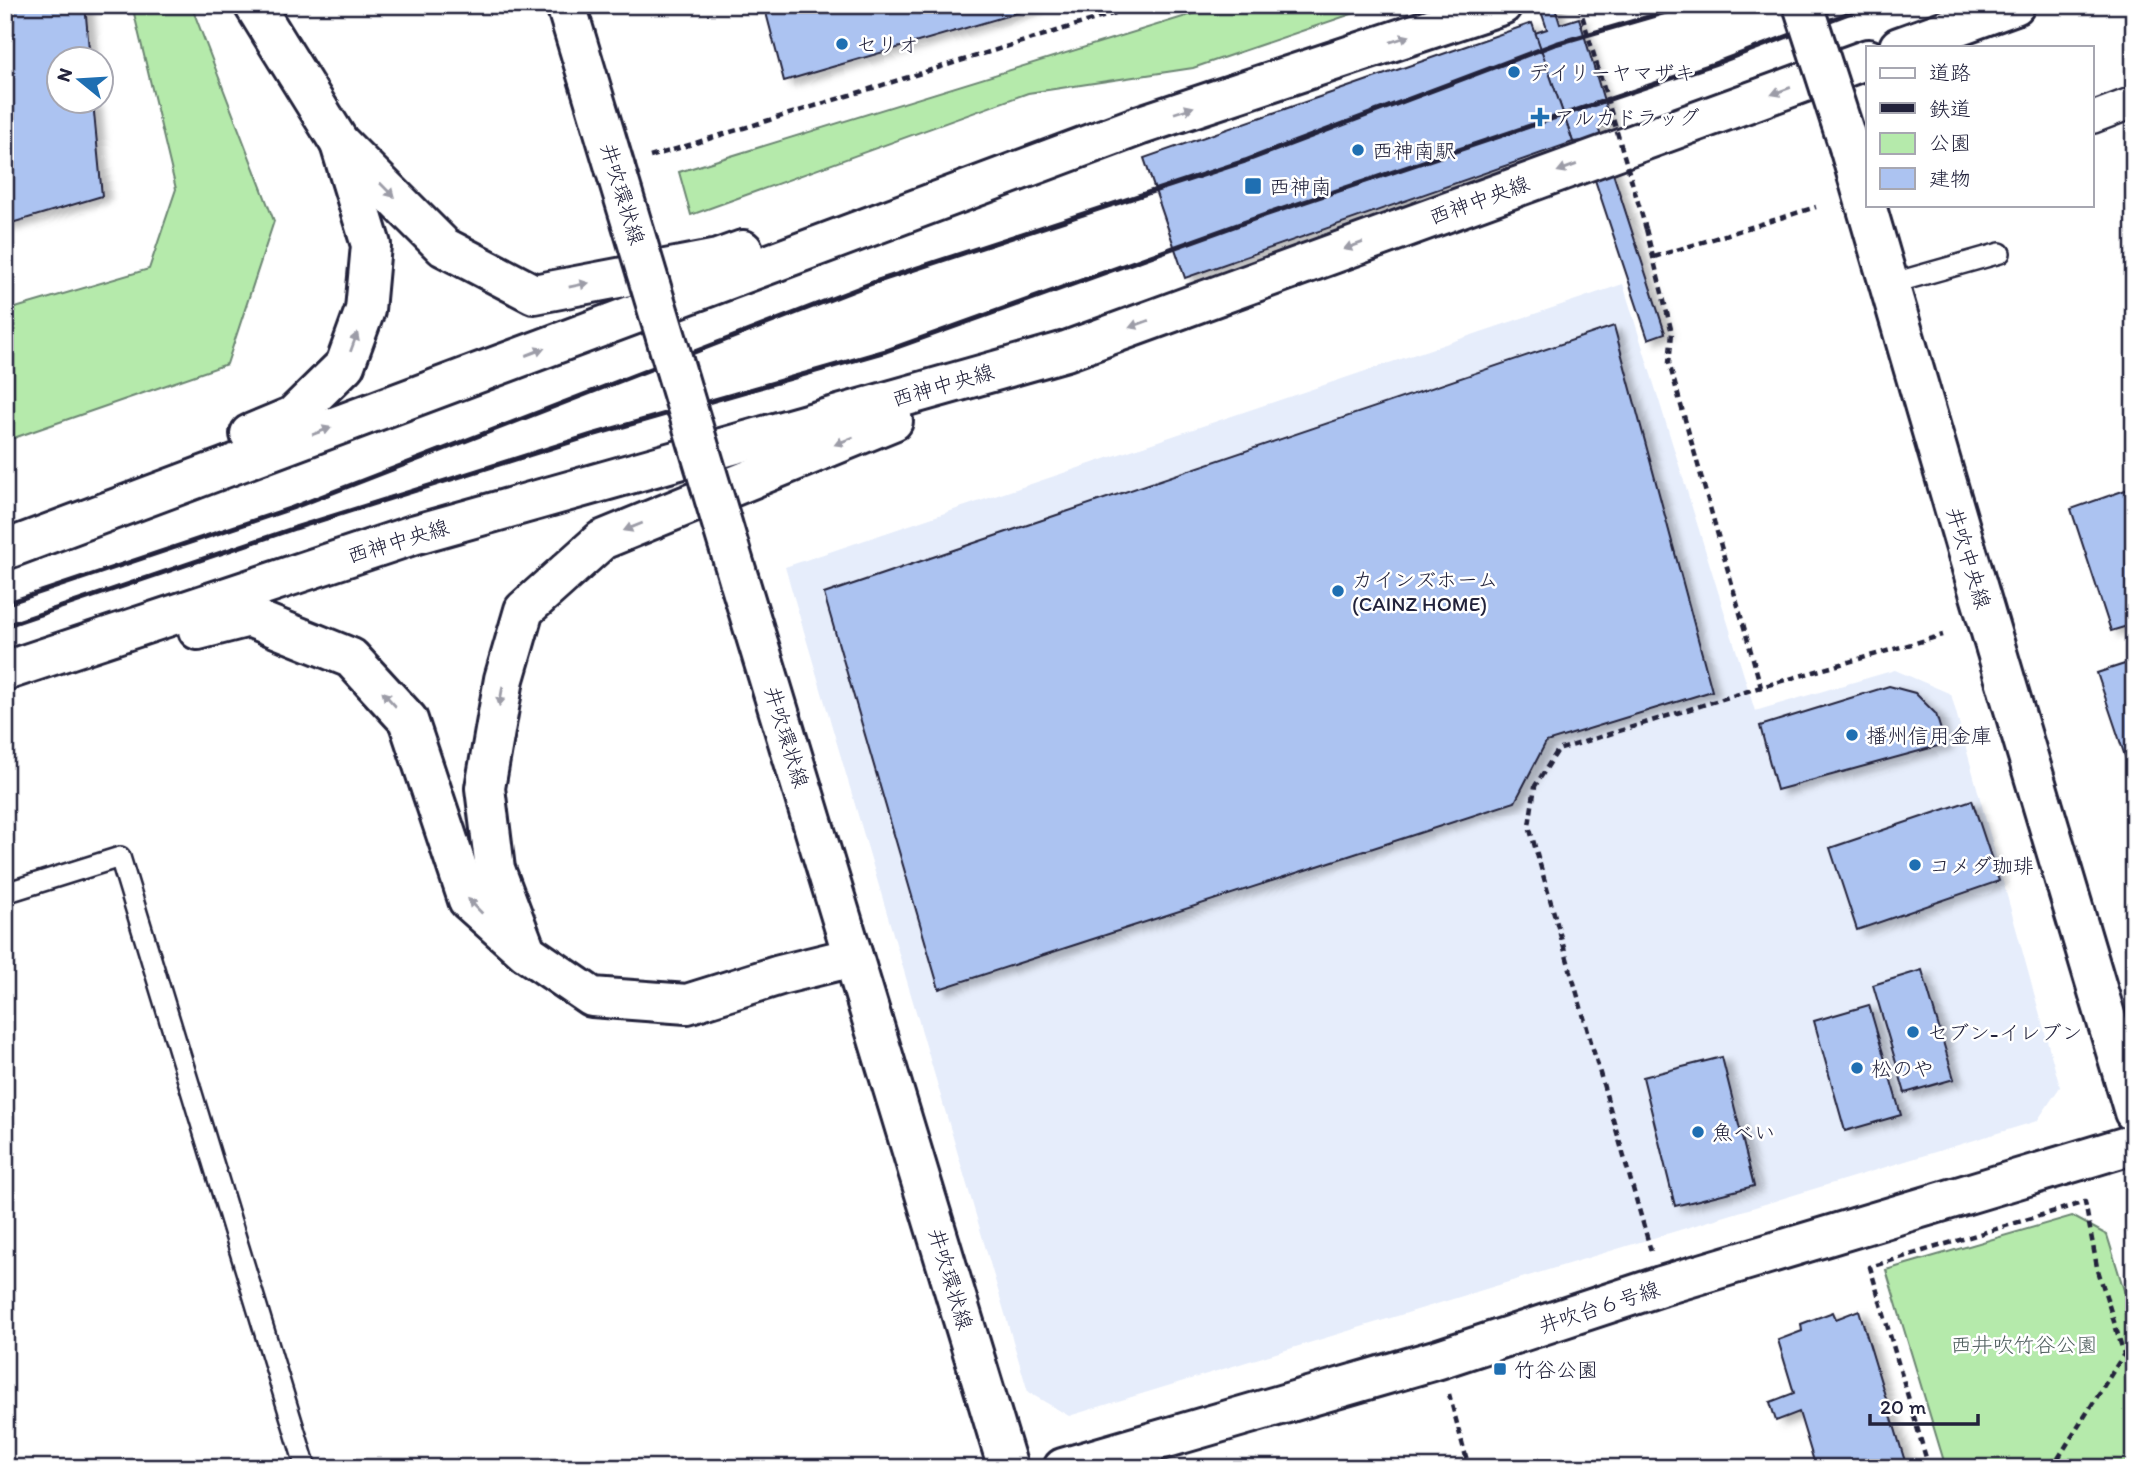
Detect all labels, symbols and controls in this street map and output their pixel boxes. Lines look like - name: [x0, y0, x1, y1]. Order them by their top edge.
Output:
- place label: セリオ: [856, 32, 919, 57]
- one-way arrow: [1390, 33, 1411, 44]
- marker: セリオ: [834, 36, 850, 52]
- north arrow: [46, 46, 116, 116]
- legend: [1866, 46, 2094, 206]
- place label: デイリーヤマザキ: [1528, 60, 1695, 85]
- text: 道路: [1929, 60, 1971, 85]
- marker: デイリーヤマザキ: [1506, 64, 1522, 80]
- text: N: [51, 65, 77, 85]
- one-way arrow: [1770, 85, 1791, 96]
- text: 鉄道: [1929, 96, 1971, 121]
- one-way arrow: [1174, 105, 1195, 115]
- place label: アルカドラッグ: [1554, 105, 1700, 130]
- marker: アルカドラッグ: [1532, 109, 1548, 125]
- text: 公園: [1929, 130, 1971, 155]
- place label: 西神南駅: [1372, 138, 1456, 163]
- street label: 井吹環状線: [596, 140, 650, 248]
- marker: 西神南駅: [1350, 142, 1366, 158]
- one-way arrow: [1556, 163, 1577, 174]
- text: 建物: [1929, 166, 1971, 191]
- street label: 西神中央線: [1425, 170, 1533, 230]
- place label: 西神南: [1269, 174, 1332, 199]
- marker: 西神南: [1243, 176, 1263, 196]
- one-way arrow: [379, 181, 396, 198]
- one-way arrow: [1343, 241, 1364, 252]
- one-way arrow: [568, 280, 590, 291]
- one-way arrow: [1129, 319, 1150, 330]
- one-way arrow: [348, 331, 359, 352]
- one-way arrow: [524, 346, 545, 357]
- street label: 西神中央線: [889, 359, 997, 411]
- one-way arrow: [311, 426, 332, 437]
- one-way arrow: [833, 436, 854, 447]
- street label: 井吹中央線: [1942, 504, 1996, 612]
- street label: 西神中央線: [344, 514, 452, 568]
- one-way arrow: [623, 522, 644, 533]
- place label: カインズホーム (CAINZ HOME): [1352, 567, 1498, 616]
- marker: カインズホーム (CAINZ HOME): [1330, 583, 1346, 599]
- street label: 井吹環状線: [760, 683, 814, 791]
- one-way arrow: [496, 685, 507, 707]
- one-way arrow: [381, 690, 397, 708]
- place label: 播州信用金庫: [1866, 723, 1992, 748]
- marker: 播州信用金庫: [1844, 727, 1860, 743]
- place label: コメダ珈琲: [1929, 853, 2034, 878]
- marker: コメダ珈琲: [1907, 857, 1923, 873]
- one-way arrow: [467, 897, 484, 914]
- place label: セブン-イレブン: [1927, 1020, 2082, 1045]
- marker: セブン-イレブン: [1905, 1024, 1921, 1040]
- place label: 松のや: [1871, 1056, 1934, 1081]
- marker: 松のや: [1849, 1060, 1865, 1076]
- place label: 魚べい: [1712, 1120, 1775, 1145]
- marker: 魚べい: [1690, 1124, 1706, 1140]
- street label: 井吹環状線: [924, 1225, 978, 1333]
- street label: 井吹台６号線: [1535, 1276, 1663, 1338]
- park label: 西井吹竹谷公園: [1951, 1332, 2098, 1357]
- place label: 竹谷公園: [1514, 1357, 1598, 1382]
- marker: 竹谷公園: [1492, 1361, 1508, 1377]
- scale bar: [1870, 1382, 1978, 1426]
- text: 20 m: [1880, 1394, 1927, 1419]

